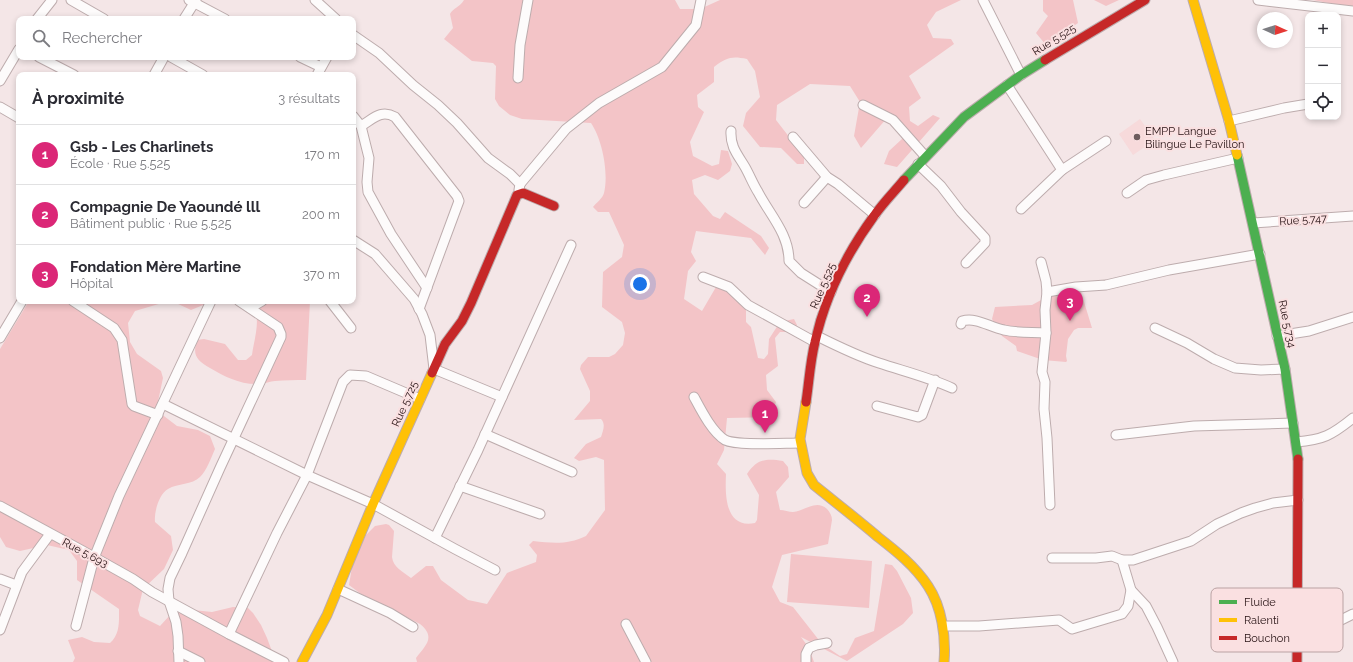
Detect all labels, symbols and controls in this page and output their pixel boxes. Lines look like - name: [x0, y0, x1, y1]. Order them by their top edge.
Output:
- north arrow: [1257, 12, 1293, 48]
- map controls: [1305, 12, 1341, 120]
- button: +: [1305, 12, 1341, 48]
- search box: [16, 16, 356, 60]
- street label: Rue 5.525: [1030, 22, 1078, 58]
- icon: search: [30, 27, 52, 49]
- text: Rechercher: [62, 29, 142, 47]
- button: −: [1305, 48, 1341, 84]
- button: locate: [1305, 84, 1341, 120]
- text: À proximité: [32, 88, 124, 108]
- text: 3 résultats: [278, 91, 340, 106]
- place label: EMPP Langue Bilingue Le Pavillon: [1145, 125, 1244, 151]
- marker: EMPP Langue Bilingue Le Pavillon: [1132, 132, 1142, 142]
- text: Gsb - Les Charlinets: [70, 138, 213, 156]
- text: 1: [42, 147, 48, 162]
- text: 170 m: [304, 147, 340, 162]
- text: École · Rue 5.525: [70, 156, 170, 171]
- text: Compagnie De Yaoundé lll: [70, 198, 260, 216]
- text: 2: [41, 207, 49, 222]
- text: 200 m: [302, 207, 340, 222]
- street label: Rue 5.747: [1279, 212, 1327, 228]
- text: Bâtiment public · Rue 5.525: [70, 216, 232, 231]
- text: Fondation Mère Martine: [70, 258, 241, 276]
- street label: Rue 5.525: [808, 261, 838, 311]
- text: 3: [41, 267, 49, 282]
- text: 370 m: [303, 267, 340, 282]
- your location: [630, 274, 650, 294]
- text: Hôpital: [70, 276, 113, 291]
- pin: 2: [854, 284, 880, 317]
- pin: 3: [1057, 288, 1083, 321]
- street label: Rue 5.734: [1276, 299, 1298, 349]
- street label: Rue 5.725: [389, 379, 421, 429]
- pin: 1: [752, 400, 778, 433]
- street label: Rue 5.693: [60, 536, 110, 571]
- legend: [1211, 588, 1343, 652]
- text: Fluide: [1244, 596, 1276, 609]
- text: Ralenti: [1244, 614, 1279, 627]
- text: Bouchon: [1244, 632, 1290, 645]

